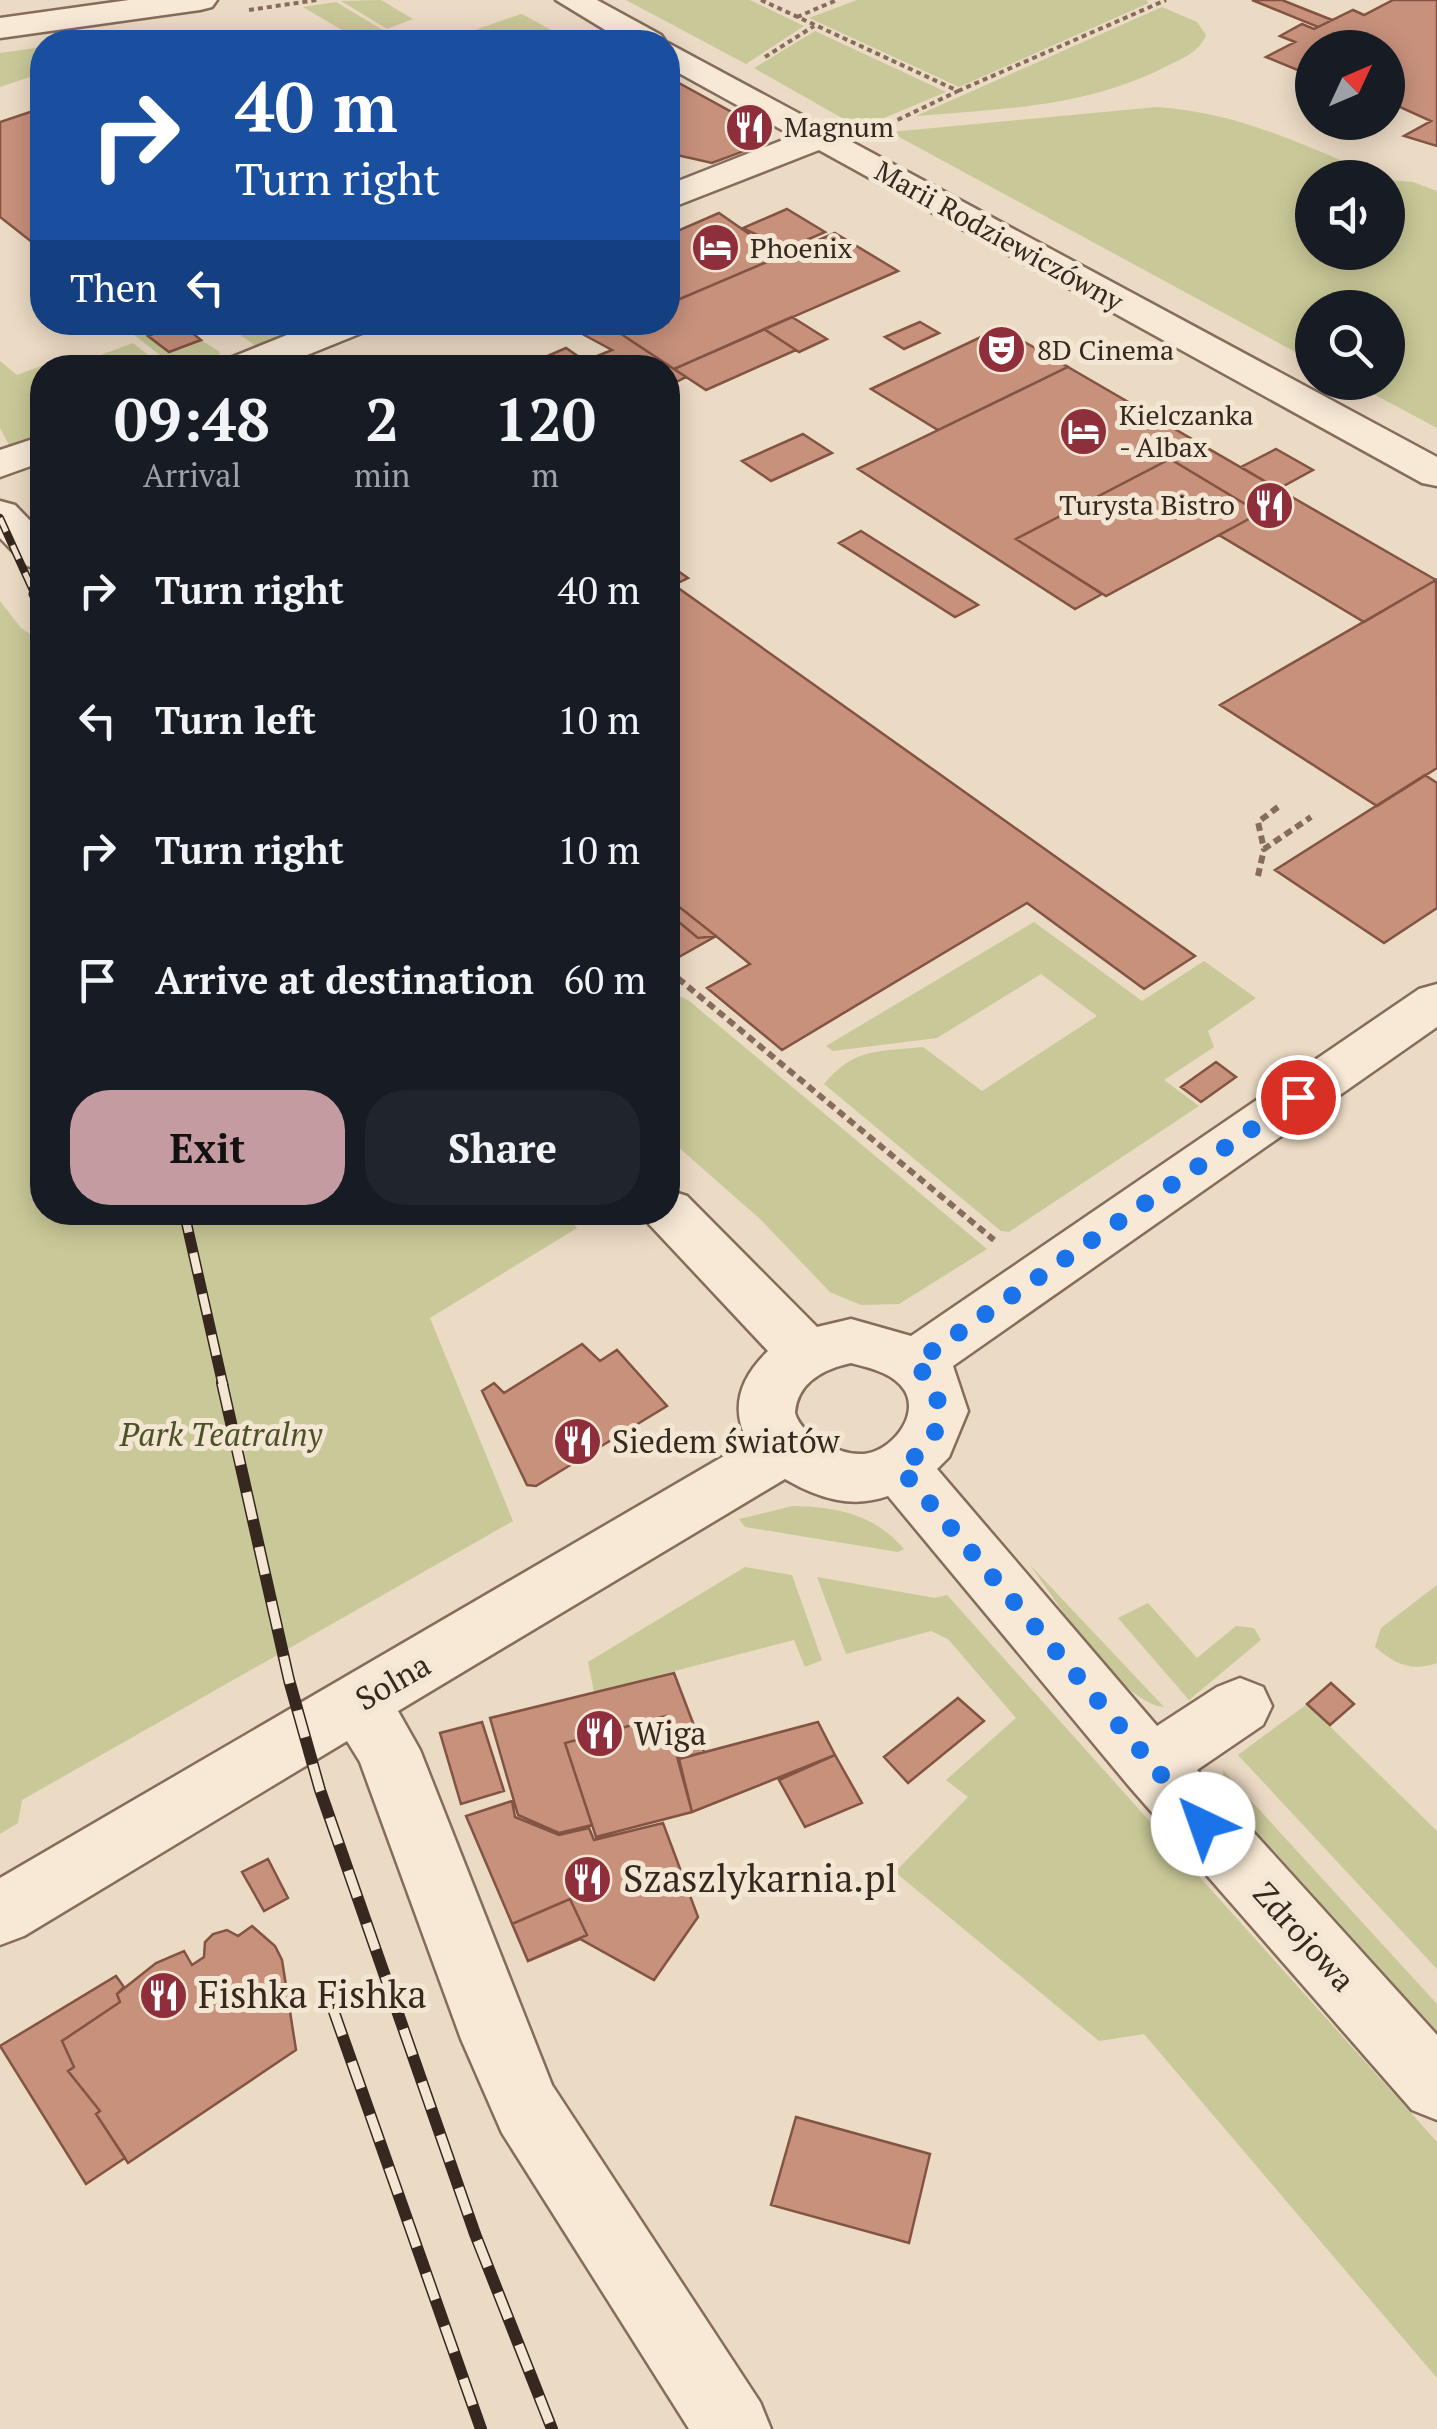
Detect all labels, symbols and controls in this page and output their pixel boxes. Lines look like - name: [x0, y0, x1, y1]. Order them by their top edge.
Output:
- north arrow: [1295, 30, 1405, 140]
- map controls: [1295, 30, 1405, 400]
- text: 40 m: [235, 59, 398, 152]
- icon: right: [70, 70, 200, 200]
- restaurant icon: Magnum: [723, 101, 775, 153]
- place label: Magnum: [784, 108, 894, 145]
- text: Turn right: [235, 148, 440, 208]
- street label: Marii Rodziewiczówny: [869, 152, 1131, 320]
- button: sound: [1295, 160, 1405, 270]
- hotel icon: Phoenix: [689, 222, 741, 274]
- place label: Phoenix: [750, 229, 853, 266]
- icon: left: [178, 260, 233, 315]
- text: Then: [70, 263, 158, 313]
- button: search: [1295, 290, 1405, 400]
- theatre icon: 8D Cinema: [976, 324, 1028, 376]
- place label: 8D Cinema: [1037, 331, 1174, 368]
- text: 09:48: [114, 379, 270, 458]
- text: 2: [365, 379, 399, 458]
- text: 120: [494, 379, 596, 458]
- place label: Kielczanka - Albax: [1119, 396, 1254, 465]
- hotel icon: Kielczanka - Albax: [1058, 405, 1110, 457]
- text: Arrival: [143, 454, 241, 496]
- text: min: [354, 454, 410, 496]
- text: m: [531, 454, 559, 496]
- restaurant icon: Turysta Bistro: [1244, 479, 1296, 531]
- place label: Turysta Bistro: [1059, 486, 1235, 523]
- icon: right: [70, 563, 125, 618]
- text: Turn right: [155, 565, 344, 615]
- text: 40 m: [557, 565, 640, 615]
- icon: left: [70, 693, 125, 748]
- text: Turn left: [155, 695, 316, 745]
- text: 10 m: [557, 695, 640, 745]
- icon: right: [70, 823, 125, 878]
- text: Turn right: [155, 825, 344, 875]
- text: 10 m: [557, 825, 640, 875]
- icon: arrive: [70, 953, 125, 1008]
- text: Arrive at destination: [155, 955, 534, 1005]
- text: 60 m: [564, 955, 646, 1005]
- pin: [1256, 1055, 1341, 1140]
- icon: arrive: [1271, 1070, 1326, 1125]
- button: Exit: [70, 1090, 345, 1205]
- button: Share: [365, 1090, 640, 1205]
- park label: Park Teatralny: [119, 1413, 324, 1455]
- restaurant icon: Siedem światów: [551, 1416, 603, 1468]
- place label: Siedem światów: [612, 1420, 840, 1462]
- street label: Solna: [348, 1643, 437, 1719]
- restaurant icon: Wiga: [573, 1708, 625, 1760]
- place label: Wiga: [634, 1712, 707, 1754]
- position arrow: [1151, 1772, 1255, 1876]
- restaurant icon: Szaszlykarnia.pl: [562, 1853, 614, 1905]
- place label: Szaszlykarnia.pl: [623, 1853, 897, 1903]
- street label: Zdrojowa: [1245, 1873, 1365, 2000]
- restaurant icon: Fishka Fishka: [137, 1969, 189, 2021]
- place label: Fishka Fishka: [198, 1969, 427, 2019]

